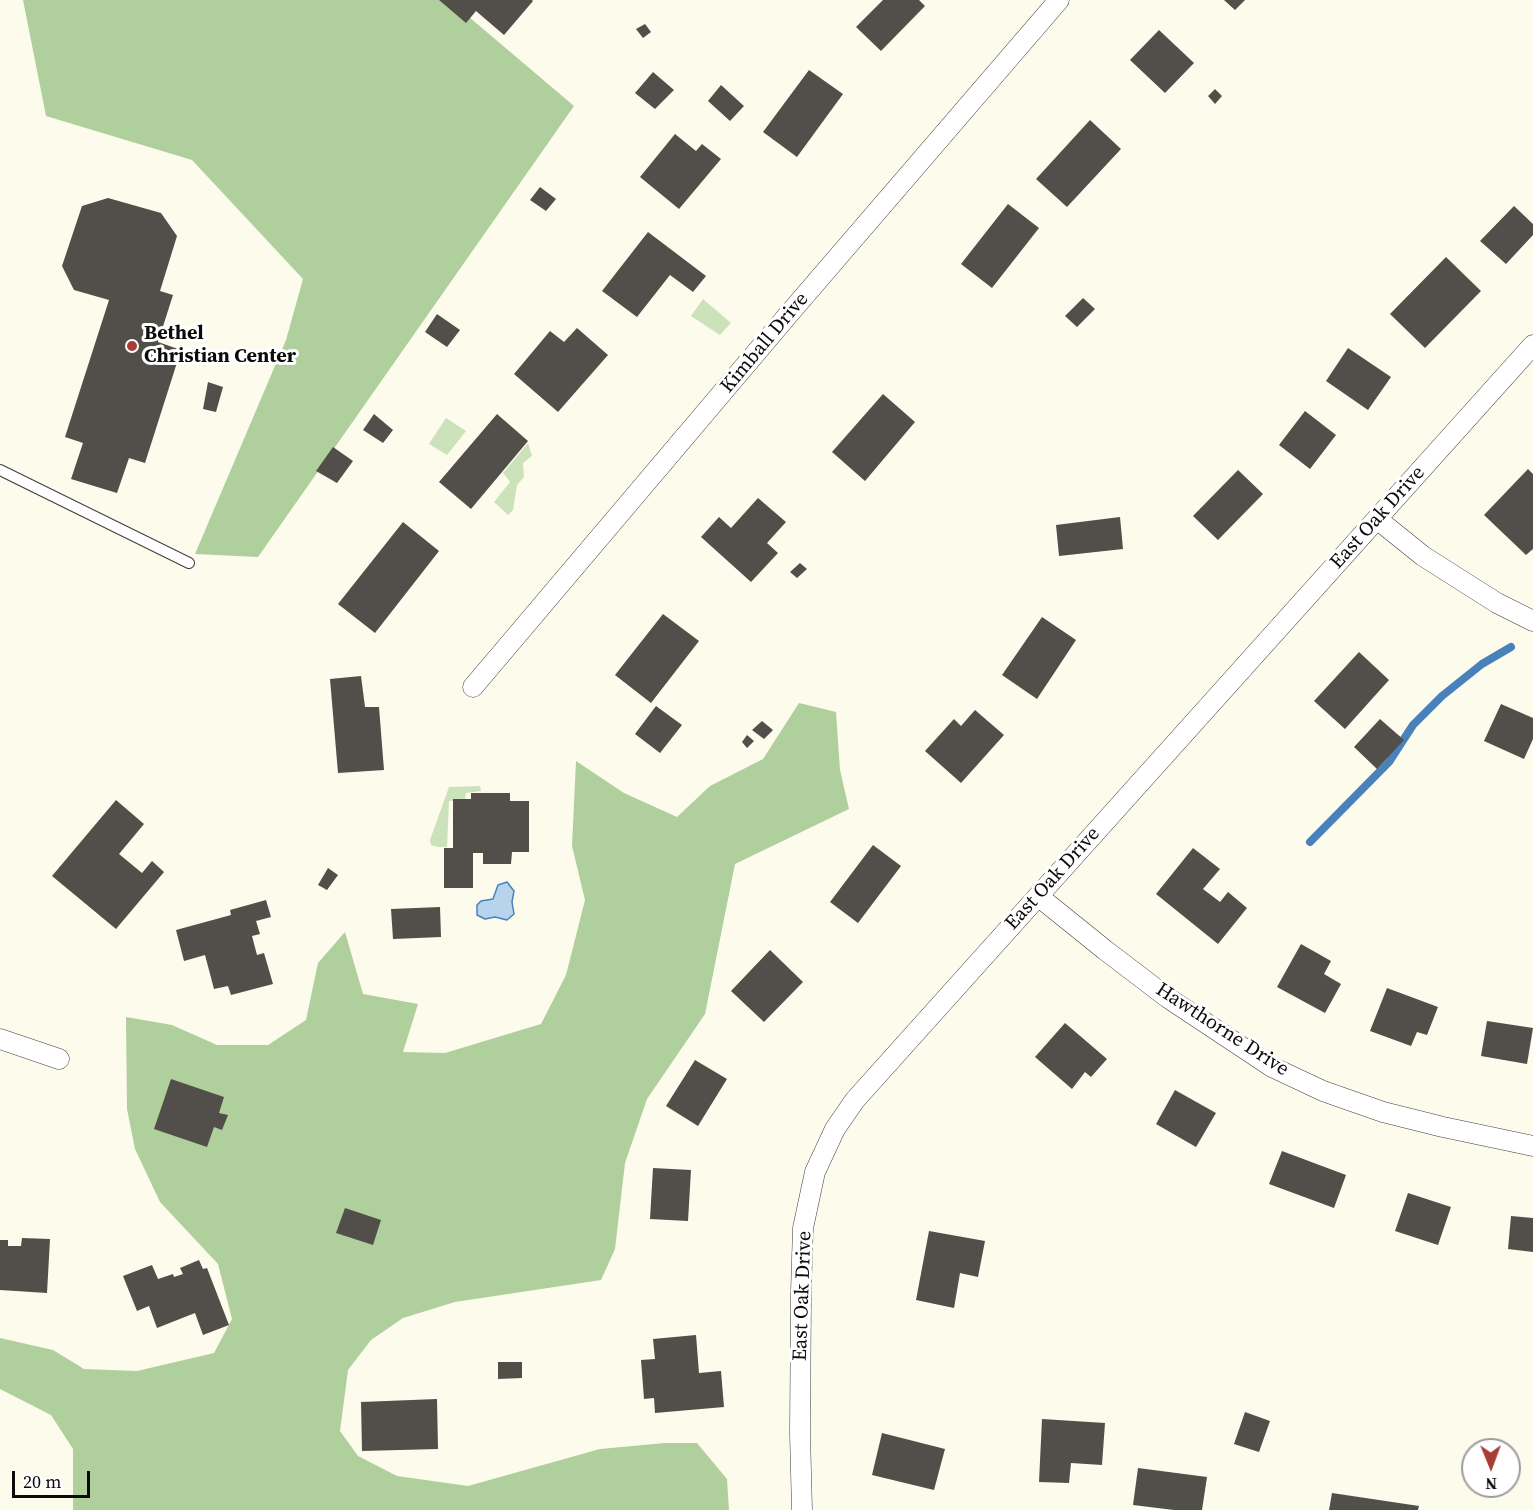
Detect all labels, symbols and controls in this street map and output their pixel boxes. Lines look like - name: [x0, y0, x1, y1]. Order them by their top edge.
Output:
- street label: Kimball Drive: [716, 288, 814, 398]
- place label: Bethel Christian Center: [144, 322, 296, 369]
- marker: Bethel Christian Center: [125, 339, 139, 353]
- street label: East Oak Drive: [1326, 462, 1430, 574]
- street label: East Oak Drive: [1001, 823, 1105, 935]
- street label: Hawthorne Drive: [1151, 978, 1293, 1082]
- street label: East Oak Drive: [789, 1231, 817, 1361]
- north arrow: [1461, 1438, 1521, 1498]
- scale bar: [15, 1459, 93, 1497]
- text: 20 m: [23, 1469, 61, 1494]
- text: N: [1485, 1473, 1497, 1495]

